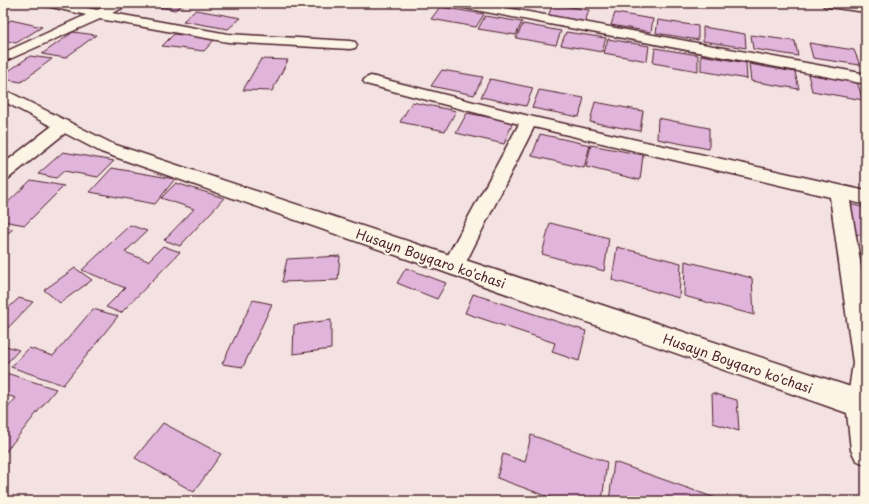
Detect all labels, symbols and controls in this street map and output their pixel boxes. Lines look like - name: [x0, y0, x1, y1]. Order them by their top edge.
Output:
- street label: Husayn Boyqaro ko'chasi: [354, 223, 508, 293]
- street label: Husayn Boyqaro ko'chasi: [661, 328, 815, 398]

